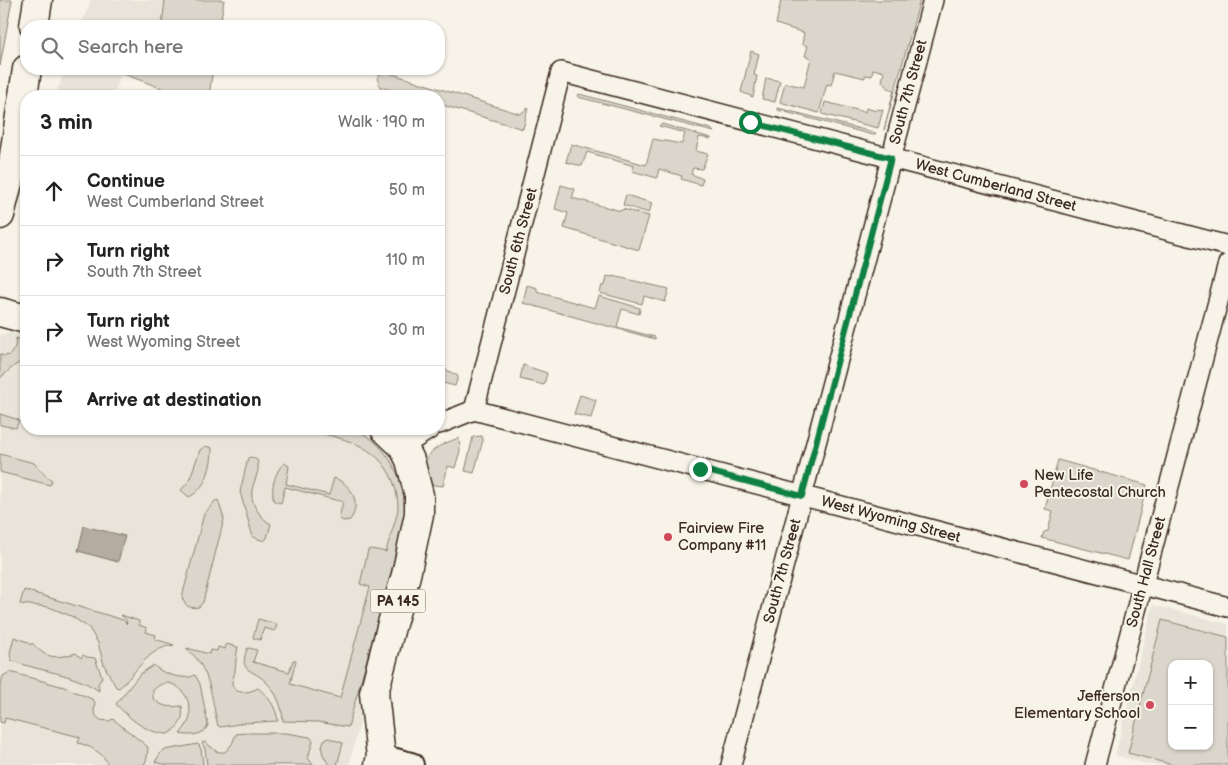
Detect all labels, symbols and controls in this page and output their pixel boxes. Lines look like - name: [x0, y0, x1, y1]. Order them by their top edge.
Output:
- search box: [20, 20, 445, 75]
- icon: search: [38, 34, 66, 62]
- text: Search here: [78, 36, 183, 59]
- street label: South 7th Street: [885, 37, 932, 147]
- text: 3 min: [40, 110, 93, 135]
- route start: [739, 111, 762, 134]
- text: Walk · 190 m: [338, 113, 425, 132]
- street label: West Cumberland Street: [913, 155, 1079, 216]
- text: Continue: [87, 170, 165, 193]
- icon: ahead: [40, 177, 68, 205]
- text: 50 m: [389, 181, 425, 200]
- street label: South 6th Street: [495, 185, 542, 297]
- text: West Cumberland Street: [87, 193, 264, 212]
- text: Turn right: [87, 240, 170, 263]
- icon: right: [40, 247, 68, 275]
- text: 110 m: [386, 251, 425, 270]
- text: South 7th Street: [87, 263, 202, 282]
- text: Turn right: [87, 310, 170, 333]
- icon: right: [40, 317, 68, 345]
- text: 30 m: [388, 321, 425, 340]
- text: West Wyoming Street: [87, 333, 240, 352]
- icon: arrive: [40, 387, 68, 415]
- text: Arrive at destination: [87, 389, 262, 412]
- route end: [689, 458, 712, 481]
- place label: New Life Pentecostal Church: [1034, 466, 1166, 502]
- marker: New Life Pentecostal Church: [1018, 478, 1030, 490]
- street label: West Wyoming Street: [819, 492, 963, 547]
- street label: South Hall Street: [1123, 514, 1170, 630]
- street label: South 7th Street: [759, 516, 806, 626]
- place label: Fairview Fire Company #11: [678, 519, 766, 555]
- marker: Fairview Fire Company #11: [662, 531, 674, 543]
- road number: PA 145: [370, 590, 426, 612]
- map controls: [1168, 660, 1213, 750]
- button: +: [1168, 660, 1213, 705]
- place label: Jefferson Elementary School: [1014, 687, 1140, 723]
- marker: Jefferson Elementary School: [1144, 699, 1156, 711]
- button: −: [1168, 705, 1213, 750]

